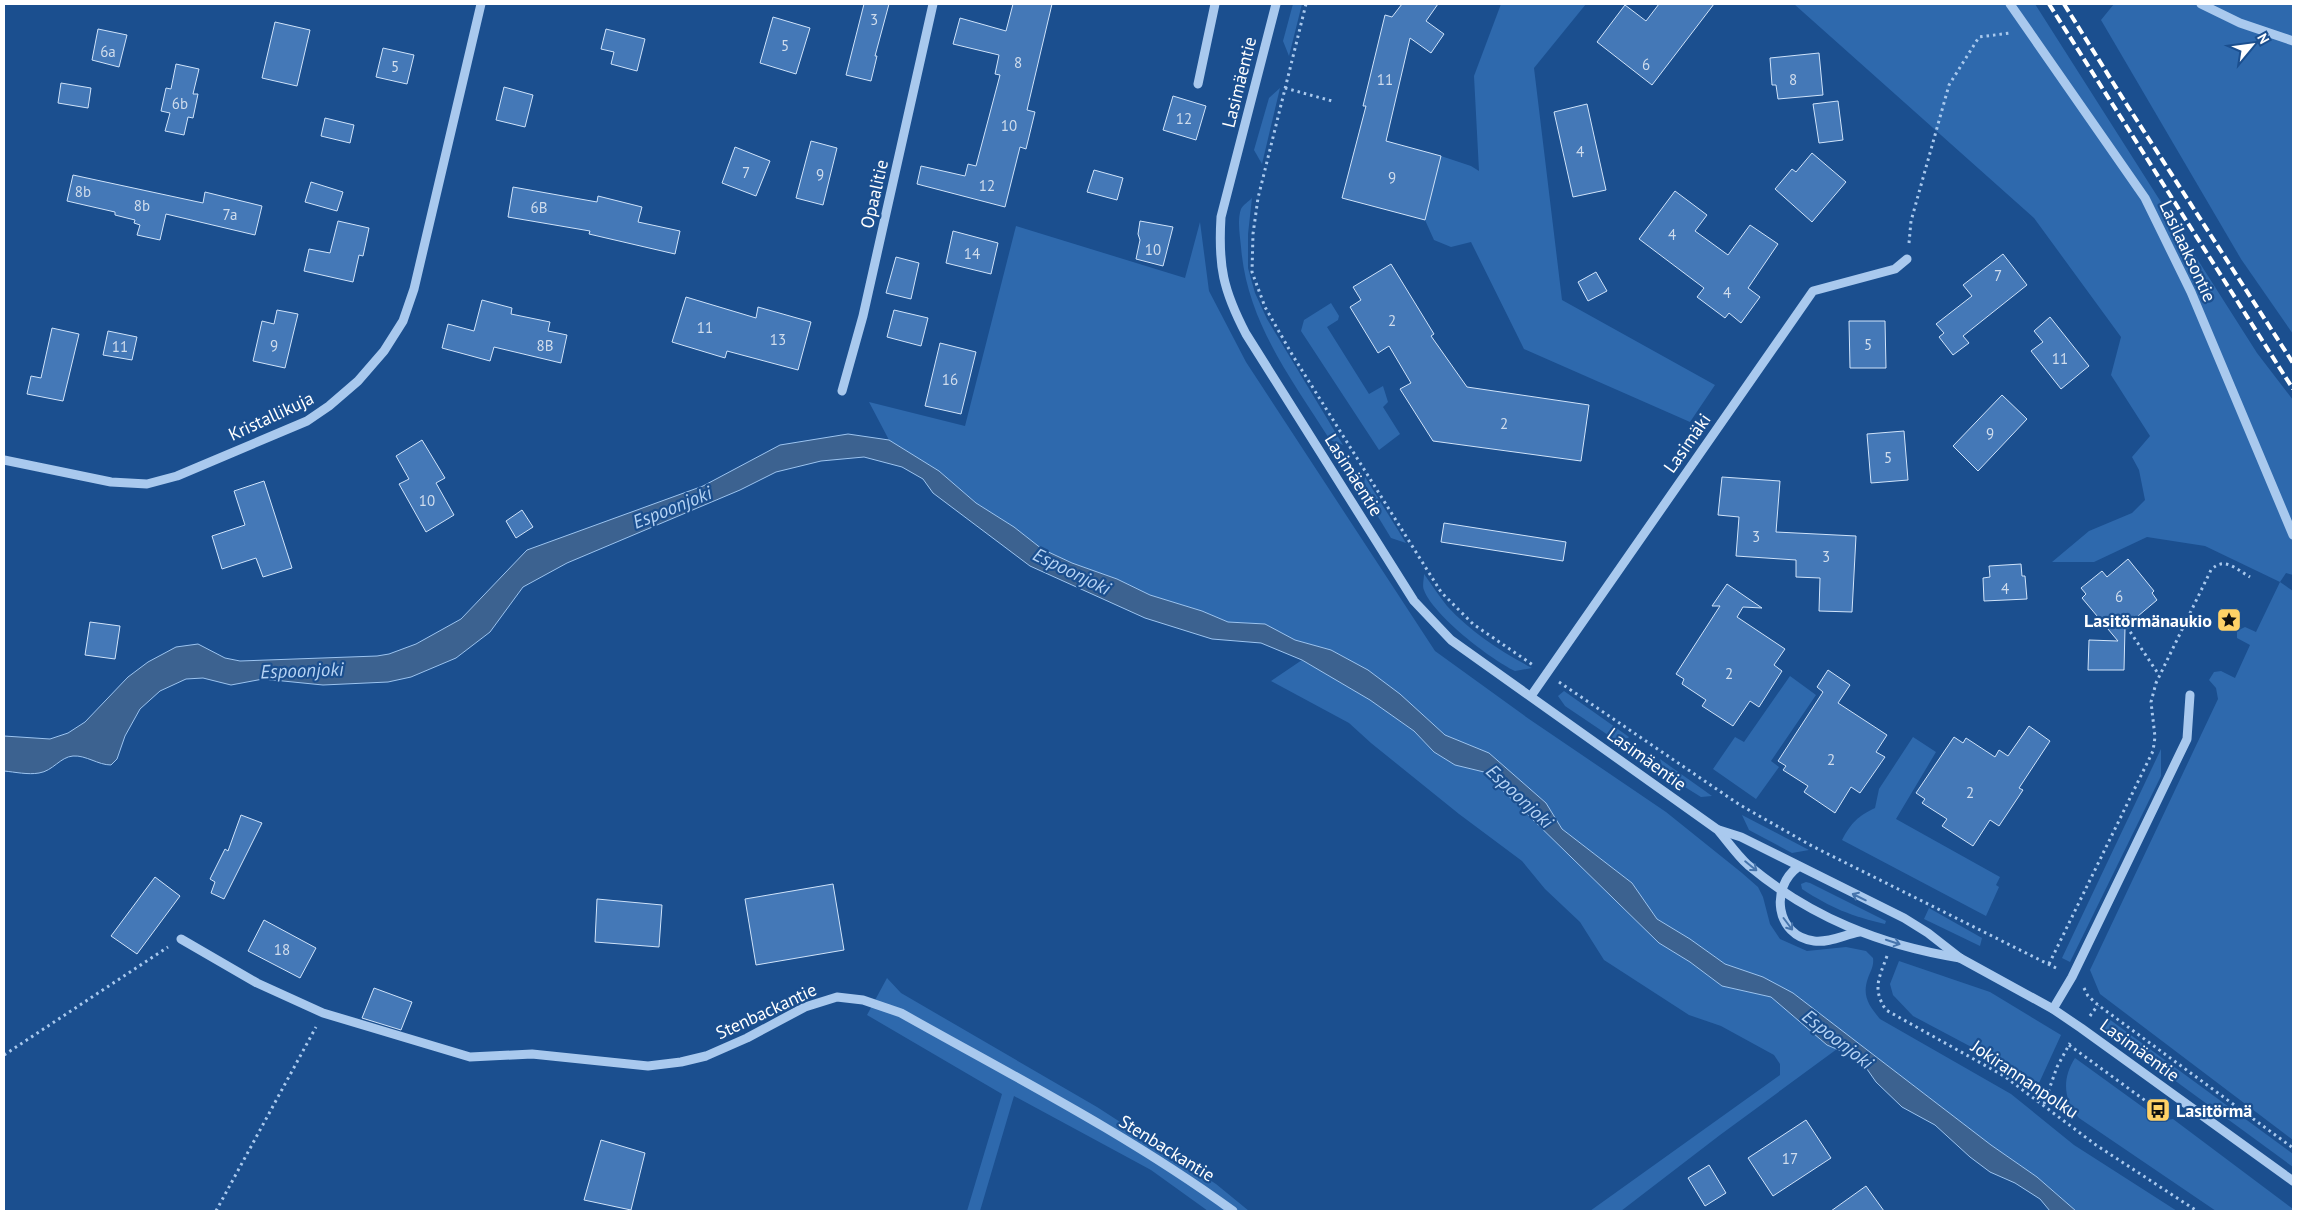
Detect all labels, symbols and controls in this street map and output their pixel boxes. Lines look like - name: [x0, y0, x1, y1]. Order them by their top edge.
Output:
- house number: 3: [870, 10, 878, 29]
- north arrow: [2227, 20, 2277, 70]
- text: N: [2253, 30, 2273, 47]
- street label: Lasimäentie: [1217, 34, 1261, 130]
- house number: 5: [781, 36, 789, 55]
- house number: 6a: [100, 42, 116, 61]
- house number: 8: [1014, 53, 1022, 72]
- house number: 6: [1642, 55, 1650, 74]
- house number: 5: [391, 57, 399, 76]
- house number: 11: [1377, 70, 1393, 89]
- house number: 8: [1789, 70, 1797, 89]
- house number: 6b: [172, 94, 188, 113]
- house number: 12: [1176, 109, 1192, 128]
- house number: 10: [1001, 116, 1017, 135]
- house number: 4: [1576, 142, 1584, 161]
- street label: Opaalitie: [855, 157, 893, 231]
- house number: 7: [742, 163, 750, 182]
- house number: 9: [816, 165, 824, 184]
- house number: 9: [1388, 168, 1396, 187]
- house number: 12: [979, 176, 995, 195]
- house number: 8b: [75, 182, 91, 201]
- house number: 8b: [134, 196, 150, 215]
- street label: Lasilaaksontie: [2155, 197, 2221, 305]
- house number: 6B: [531, 198, 547, 217]
- house number: 7a: [223, 205, 237, 224]
- house number: 4: [1668, 225, 1676, 244]
- house number: 10: [1145, 240, 1161, 259]
- house number: 14: [964, 244, 980, 263]
- house number: 7: [1994, 266, 2002, 285]
- house number: 4: [1723, 283, 1731, 302]
- house number: 2: [1388, 311, 1396, 330]
- house number: 11: [697, 318, 713, 337]
- house number: 13: [770, 330, 786, 349]
- house number: 5: [1864, 335, 1872, 354]
- house number: 9: [270, 336, 278, 355]
- house number: 8B: [537, 336, 553, 355]
- house number: 11: [112, 337, 128, 356]
- house number: 11: [2052, 349, 2068, 368]
- house number: 16: [942, 370, 958, 389]
- street label: Kristallikuja: [225, 386, 317, 446]
- street label: Lasimäki: [1658, 409, 1716, 477]
- house number: 2: [1500, 414, 1508, 433]
- house number: 9: [1986, 424, 1994, 443]
- street label: Lasimäentie: [1320, 430, 1388, 520]
- house number: 5: [1884, 448, 1892, 467]
- water label: Espoonjoki: [629, 480, 716, 534]
- house number: 10: [419, 491, 435, 510]
- house number: 3: [1752, 527, 1760, 546]
- water label: Espoonjoki: [1029, 542, 1116, 601]
- house number: 3: [1822, 547, 1830, 566]
- house number: 4: [2001, 579, 2009, 598]
- house number: 6: [2115, 587, 2123, 606]
- place icon: Lasitörmänaukio: [2216, 607, 2242, 633]
- place label: Lasitörmänaukio: [2084, 609, 2212, 632]
- water label: Espoonjoki: [260, 657, 345, 683]
- house number: 2: [1725, 664, 1733, 683]
- street label: Lasimäentie: [1603, 722, 1691, 796]
- house number: 2: [1827, 750, 1835, 769]
- water label: Espoonjoki: [1481, 759, 1559, 834]
- house number: 2: [1966, 783, 1974, 802]
- one-way arrow: [1744, 861, 1757, 872]
- one-way arrow: [1852, 892, 1867, 901]
- one-way arrow: [1783, 917, 1793, 931]
- one-way arrow: [1884, 938, 1900, 948]
- house number: 18: [274, 940, 290, 959]
- street label: Stenbackantie: [712, 978, 820, 1044]
- water label: Espoonjoki: [1798, 1004, 1879, 1075]
- street label: Lasimäentie: [2096, 1013, 2184, 1087]
- street label: Jokirannanpolku: [1966, 1034, 2083, 1123]
- bus stop icon: Lasitörmä: [2145, 1097, 2171, 1123]
- place label: Lasitörmä: [2176, 1099, 2252, 1122]
- street label: Stenbackantie: [1115, 1109, 1219, 1187]
- house number: 17: [1782, 1149, 1798, 1168]

